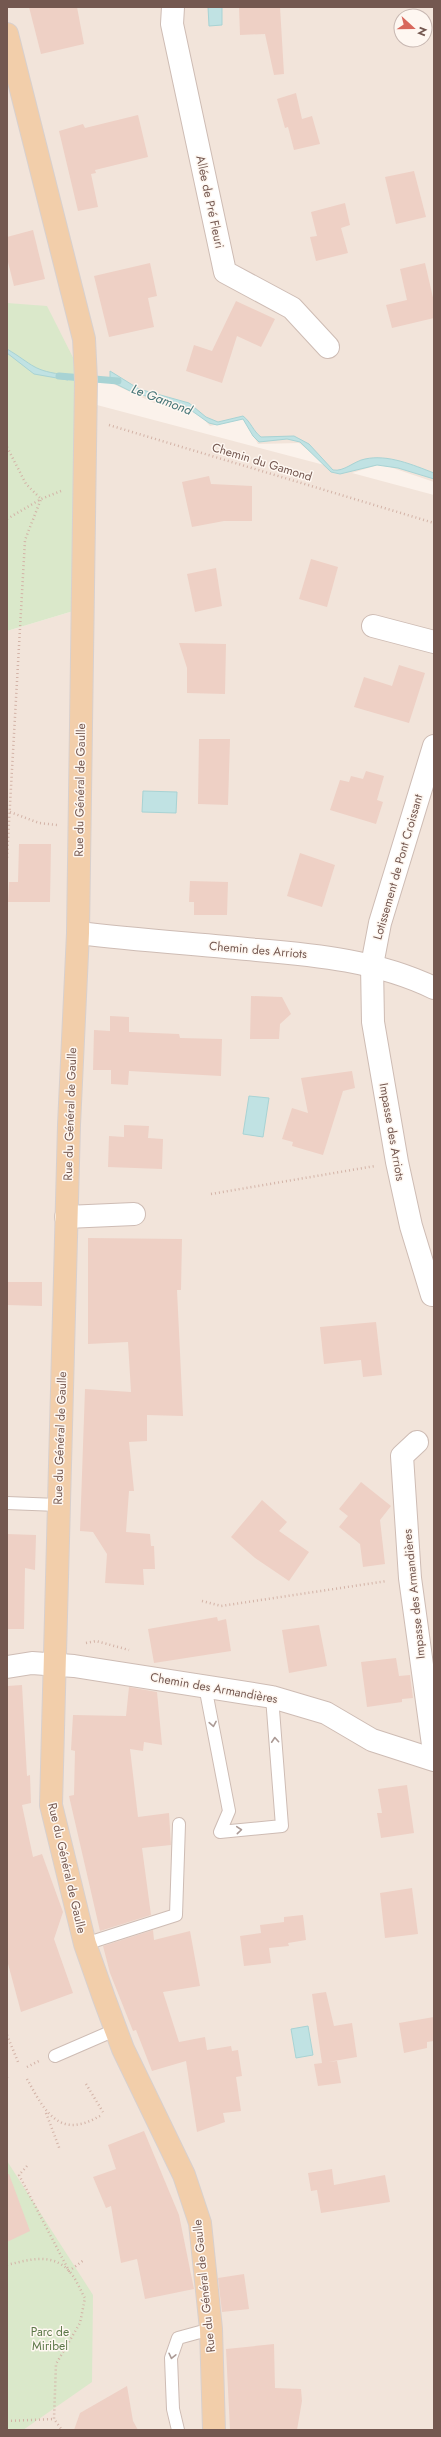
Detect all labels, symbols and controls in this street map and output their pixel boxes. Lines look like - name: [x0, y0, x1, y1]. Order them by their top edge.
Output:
- north arrow: [393, 8, 433, 48]
- text: N: [413, 25, 431, 39]
- street label: Allée de Pré Fleuri: [191, 154, 229, 250]
- water label: Le Gamond: [129, 379, 196, 420]
- street label: Chemin du Gamond: [210, 438, 314, 486]
- street label: Rue du Général de Gaulle: [70, 723, 90, 857]
- street label: Lotissement de Pont Croissant: [369, 792, 427, 942]
- street label: Chemin des Arriots: [208, 937, 308, 963]
- street label: Rue du Général de Gaulle: [59, 1047, 81, 1181]
- street label: Impasse des Arriots: [375, 1082, 410, 1183]
- street label: Rue du Général de Gaulle: [49, 1371, 71, 1505]
- street label: Impasse des Armandières: [398, 1528, 430, 1660]
- street label: Chemin des Armandières: [149, 1668, 279, 1708]
- one-way arrow: [208, 1721, 216, 1727]
- one-way arrow: [271, 1737, 280, 1743]
- street label: Rue du Général de Gaulle: [43, 1801, 91, 1935]
- one-way arrow: [236, 1826, 242, 1835]
- street label: Rue du Général de Gaulle: [188, 2219, 220, 2353]
- park label: Parc de Miribel: [31, 2323, 69, 2355]
- one-way arrow: [169, 2353, 177, 2360]

